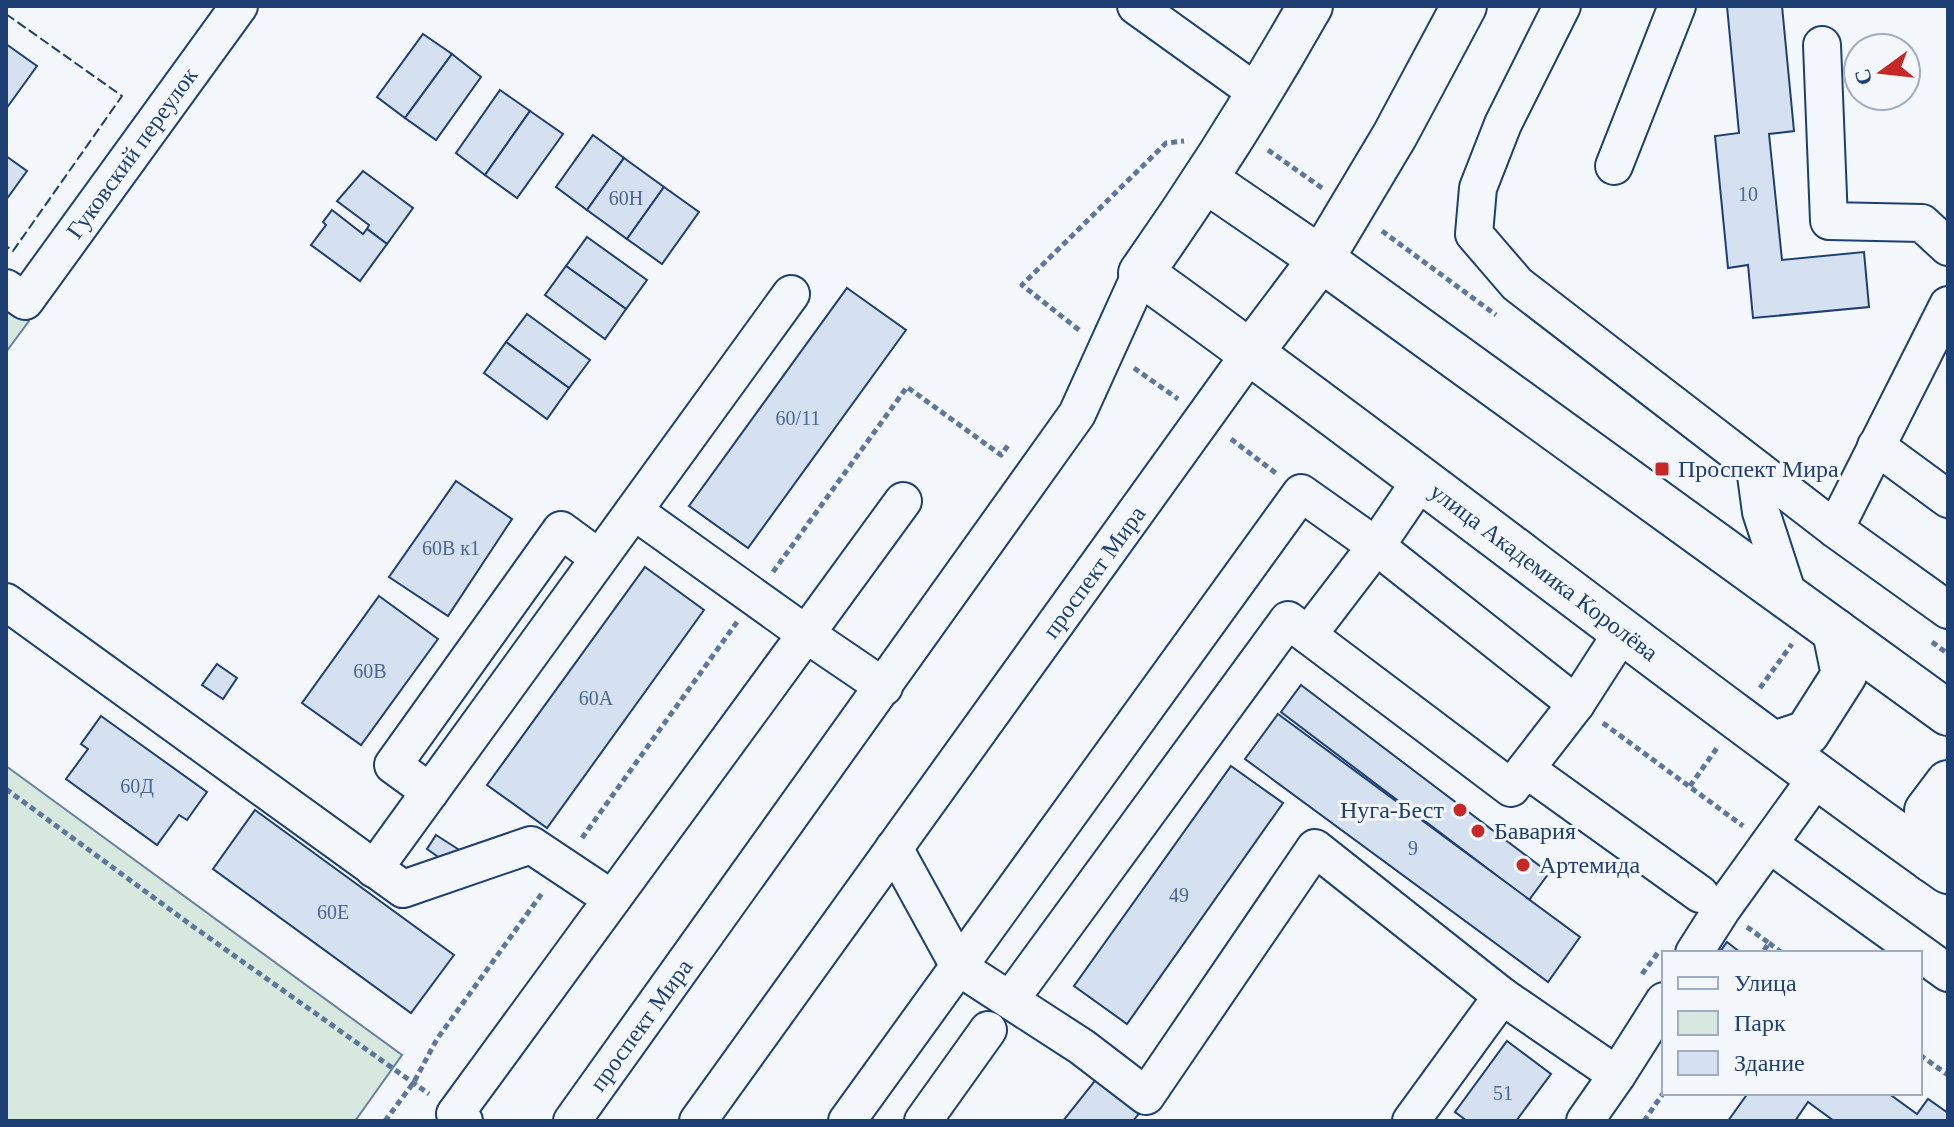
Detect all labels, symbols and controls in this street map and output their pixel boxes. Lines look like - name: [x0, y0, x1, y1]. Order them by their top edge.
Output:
- north arrow: [1842, 32, 1922, 112]
- street label: Гуковский переулок: [61, 62, 203, 243]
- text: С: [1849, 66, 1877, 88]
- house number: 10: [1738, 183, 1758, 205]
- house number: 60Н: [609, 187, 643, 209]
- house number: 60/11: [776, 407, 820, 429]
- place label: Проспект Мира: [1678, 456, 1839, 482]
- marker: Проспект Мира: [1653, 460, 1671, 478]
- street label: улица Академика Королёва: [1425, 478, 1663, 666]
- street label: проспект Мира: [1038, 501, 1151, 643]
- house number: 60В к1: [422, 537, 480, 559]
- house number: 60В: [353, 660, 387, 682]
- house number: 60А: [579, 687, 614, 709]
- house number: 60Д: [120, 775, 154, 798]
- place label: Нуга-Бест: [1340, 797, 1445, 823]
- marker: Нуга-Бест: [1451, 801, 1469, 819]
- place label: Бавария: [1494, 818, 1576, 844]
- marker: Бавария: [1469, 822, 1487, 840]
- house number: 9: [1408, 837, 1418, 859]
- place label: Артемида: [1539, 852, 1640, 878]
- marker: Артемида: [1514, 856, 1532, 874]
- house number: 49: [1169, 884, 1189, 906]
- house number: 60Е: [317, 901, 349, 923]
- legend: [1662, 951, 1922, 1095]
- street label: проспект Мира: [585, 954, 698, 1096]
- text: Улица: [1734, 970, 1797, 996]
- text: Парк: [1734, 1010, 1786, 1036]
- text: Здание: [1734, 1050, 1805, 1076]
- house number: 51: [1493, 1082, 1513, 1104]

